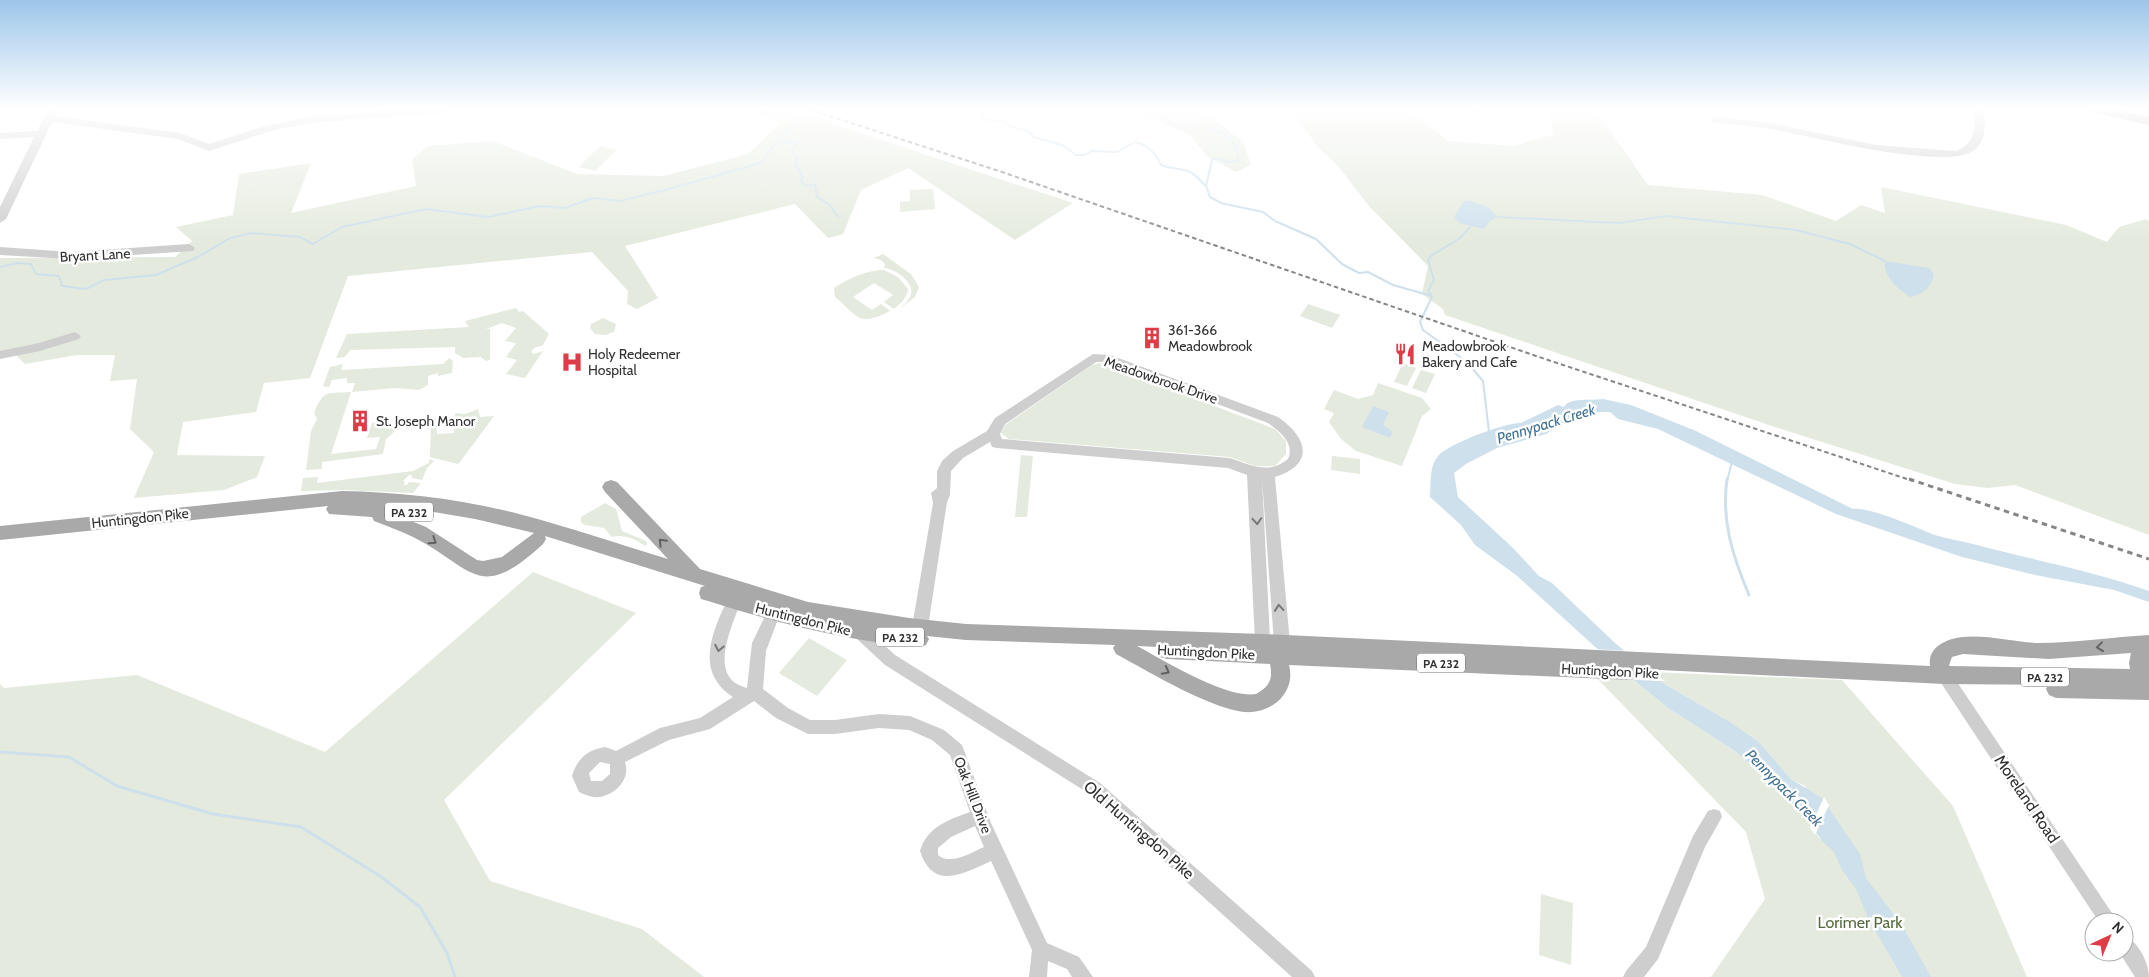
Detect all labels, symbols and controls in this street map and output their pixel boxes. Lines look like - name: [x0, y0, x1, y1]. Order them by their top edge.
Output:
- street label: Bryant Lane: [59, 244, 131, 266]
- place label: 361-366 Meadowbrook: [1168, 321, 1253, 355]
- building icon: 361-366 Meadowbrook: [1139, 325, 1165, 351]
- place label: Meadowbrook Bakery and Cafe: [1422, 337, 1517, 371]
- restaurant icon: Meadowbrook Bakery and Cafe: [1392, 341, 1418, 367]
- place label: Holy Redeemer Hospital: [588, 345, 681, 379]
- hospital icon: Holy Redeemer Hospital: [559, 349, 585, 375]
- street label: Meadowbrook Drive: [1102, 352, 1220, 408]
- water label: Pennypack Creek: [1495, 400, 1598, 447]
- building icon: St. Joseph Manor: [347, 408, 373, 434]
- place label: St. Joseph Manor: [376, 412, 476, 430]
- road number: PA 232: [385, 502, 433, 522]
- street label: Huntingdon Pike: [90, 504, 190, 532]
- one-way arrow: [1252, 517, 1263, 525]
- one-way arrow: [428, 535, 437, 545]
- one-way arrow: [659, 538, 668, 547]
- street label: Huntingdon Pike: [753, 598, 853, 640]
- one-way arrow: [1274, 604, 1285, 612]
- road number: PA 232: [876, 628, 924, 646]
- street label: Huntingdon Pike: [1157, 640, 1255, 664]
- one-way arrow: [2096, 641, 2104, 652]
- one-way arrow: [714, 643, 725, 652]
- road number: PA 232: [1417, 654, 1465, 672]
- street label: Huntingdon Pike: [1561, 659, 1659, 683]
- one-way arrow: [1161, 665, 1170, 675]
- road number: PA 232: [2021, 668, 2069, 686]
- water label: Pennypack Creek: [1742, 746, 1827, 831]
- street label: Moreland Road: [1991, 751, 2063, 847]
- street label: Oak Hill Drive: [950, 754, 996, 836]
- street label: Old Huntingdon Pike: [1080, 777, 1198, 883]
- north arrow: [2084, 912, 2134, 962]
- park label: Lorimer Park: [1818, 913, 1903, 932]
- text: N: [2108, 918, 2128, 938]

